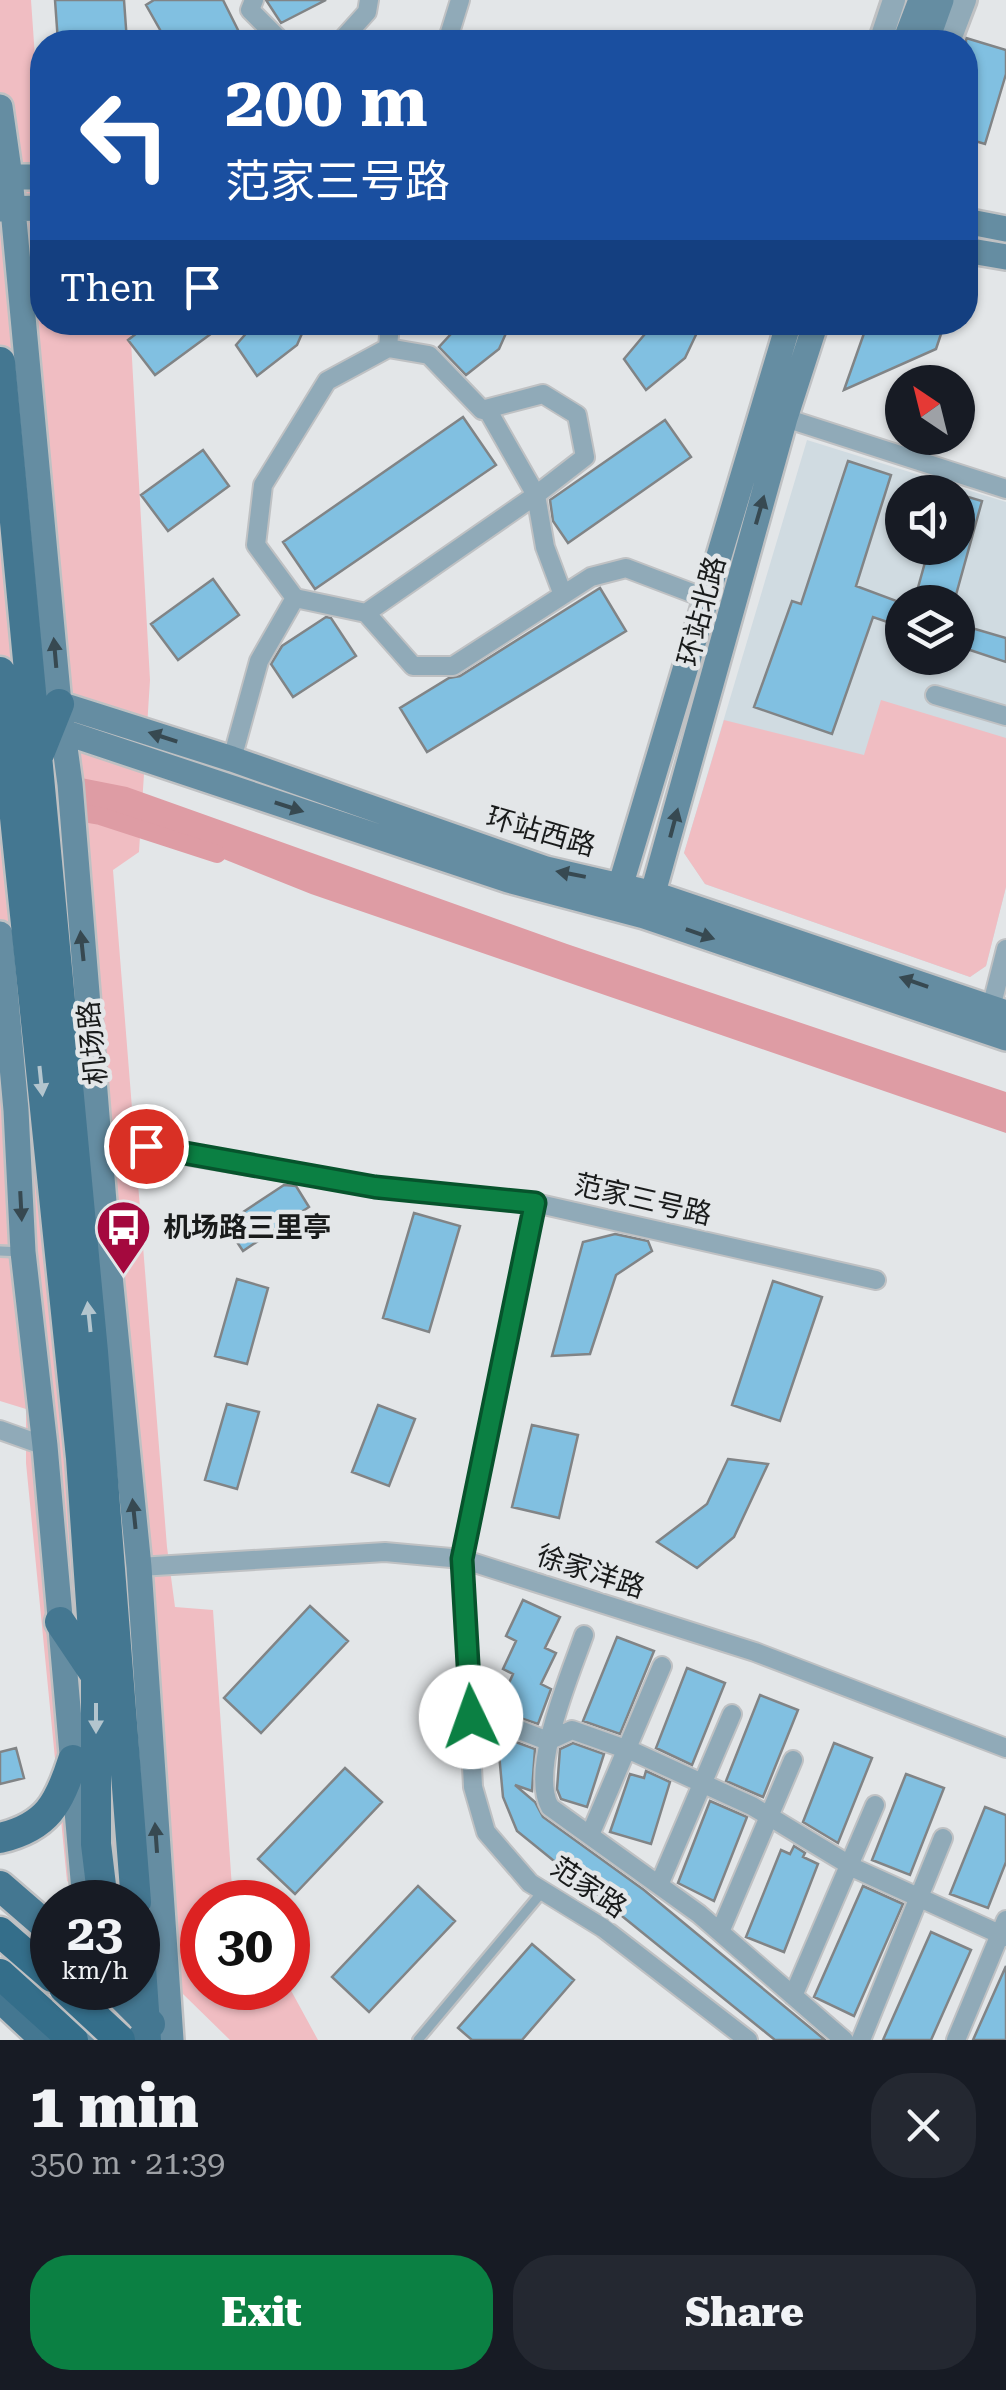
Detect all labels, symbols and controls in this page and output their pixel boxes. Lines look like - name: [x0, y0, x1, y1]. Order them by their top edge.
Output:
- text: 200 m: [225, 61, 428, 143]
- icon: left: [60, 70, 190, 200]
- text: 范家三号路: [225, 155, 450, 208]
- icon: arrive: [175, 260, 230, 315]
- text: Then: [60, 266, 155, 310]
- north arrow: [885, 365, 975, 455]
- map controls: [885, 365, 975, 675]
- button: sound: [885, 475, 975, 565]
- one-way arrow: [753, 494, 768, 524]
- street label: 环站北路: [671, 553, 732, 669]
- button: layers: [885, 585, 975, 675]
- one-way arrow: [46, 636, 62, 668]
- one-way arrow: [148, 729, 178, 744]
- street label: 环站西路: [482, 800, 599, 863]
- one-way arrow: [275, 801, 305, 816]
- one-way arrow: [666, 807, 682, 838]
- one-way arrow: [555, 865, 586, 881]
- one-way arrow: [685, 928, 715, 943]
- one-way arrow: [74, 930, 90, 962]
- one-way arrow: [898, 974, 928, 989]
- street label: 机场路: [72, 999, 113, 1086]
- one-way arrow: [33, 1065, 49, 1097]
- pin: [104, 1104, 189, 1189]
- icon: arrive: [119, 1119, 174, 1174]
- street label: 范家三号路: [571, 1168, 715, 1231]
- one-way arrow: [13, 1190, 29, 1222]
- bus stop icon: 机场路三里亭: [94, 1197, 154, 1276]
- place label: 机场路三里亭: [163, 1211, 331, 1244]
- one-way arrow: [81, 1300, 97, 1332]
- one-way arrow: [126, 1497, 142, 1529]
- street label: 徐家洋路: [532, 1538, 649, 1604]
- position arrow: [419, 1665, 523, 1769]
- one-way arrow: [88, 1703, 104, 1735]
- one-way arrow: [148, 1822, 164, 1854]
- street label: 范家路: [545, 1850, 633, 1925]
- speed limit sign: 30: [180, 1880, 310, 2010]
- text: 23: [67, 1904, 123, 1962]
- text: km/h: [62, 1956, 128, 1985]
- text: 1 min: [30, 2071, 199, 2142]
- button: close: [871, 2073, 976, 2178]
- text: 350 m · 21:39: [30, 2144, 225, 2182]
- button: Exit: [30, 2255, 493, 2370]
- button: Share: [513, 2255, 976, 2370]

